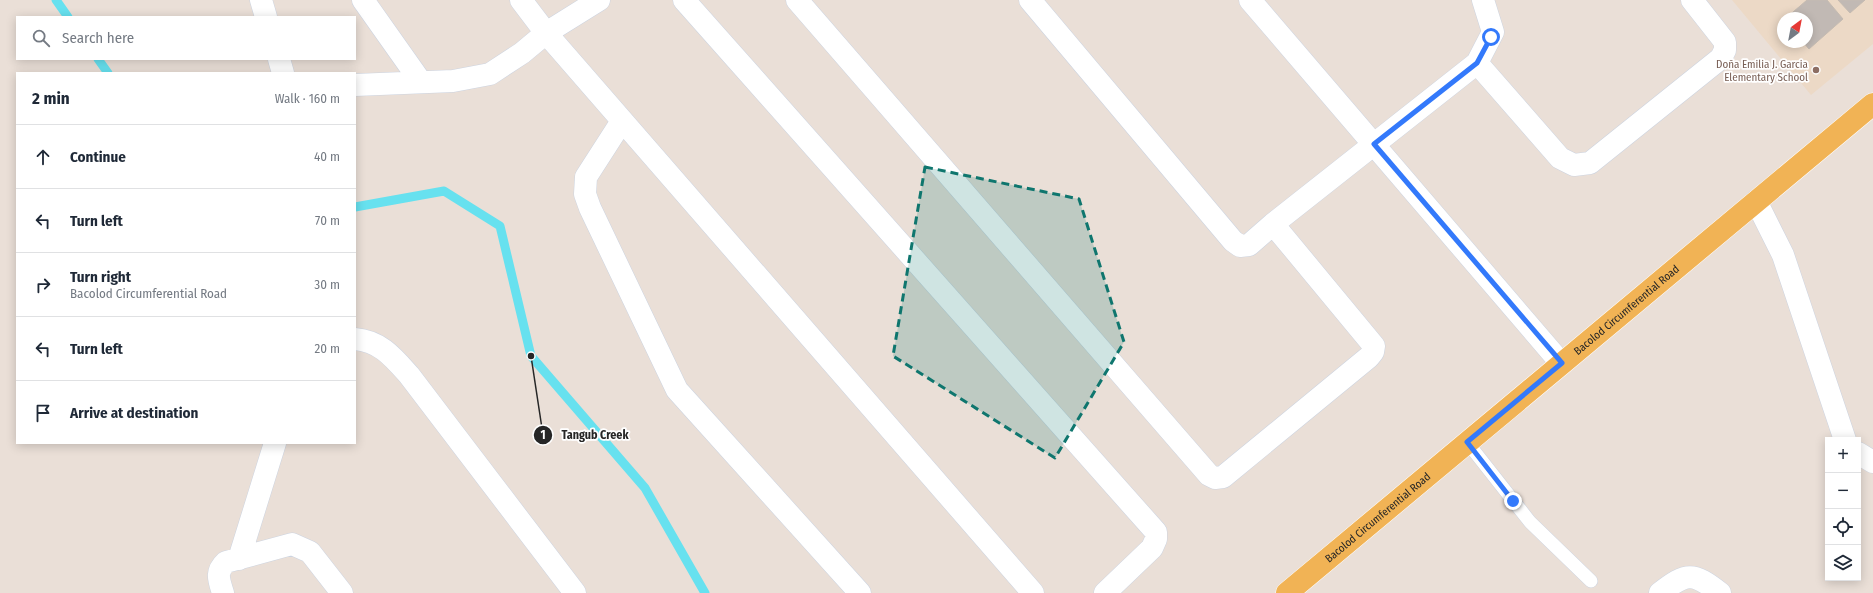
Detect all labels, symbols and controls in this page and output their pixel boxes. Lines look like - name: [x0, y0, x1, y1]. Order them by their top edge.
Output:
- north arrow: [1777, 12, 1813, 48]
- search box: [16, 16, 356, 60]
- icon: search: [30, 27, 52, 49]
- route start: [1482, 28, 1500, 46]
- text: Search here: [62, 29, 134, 47]
- place label: Doña Emilia J. Garcia Elementary School: [1716, 58, 1808, 84]
- marker: Doña Emilia J. Garcia Elementary School: [1811, 65, 1821, 75]
- text: 2 min: [32, 88, 70, 109]
- text: Walk · 160 m: [275, 91, 340, 106]
- icon: ahead: [32, 146, 54, 168]
- text: Continue: [70, 148, 126, 166]
- text: 40 m: [314, 149, 340, 164]
- icon: left: [32, 210, 54, 232]
- text: Turn left: [70, 212, 123, 230]
- text: 70 m: [315, 213, 340, 228]
- street label: Bacolod Circumferential Road: [1571, 262, 1682, 357]
- text: Turn right: [70, 268, 131, 286]
- icon: right: [32, 274, 54, 296]
- text: 30 m: [314, 277, 340, 292]
- text: Bacolod Circumferential Road: [70, 286, 227, 301]
- icon: left: [32, 338, 54, 360]
- text: Turn left: [70, 340, 123, 358]
- text: 20 m: [314, 341, 340, 356]
- icon: arrive: [32, 402, 54, 424]
- text: Arrive at destination: [70, 404, 198, 422]
- callout: Tangub Creek: [533, 423, 636, 447]
- text: 1: [540, 428, 546, 442]
- text: Tangub Creek: [561, 428, 629, 442]
- map controls: [1825, 437, 1861, 581]
- button: +: [1825, 437, 1861, 473]
- street label: Bacolod Circumferential Road: [1322, 470, 1433, 565]
- button: −: [1825, 473, 1861, 509]
- route end: [1504, 492, 1522, 510]
- button: locate: [1825, 509, 1861, 545]
- button: layers: [1825, 545, 1861, 581]

